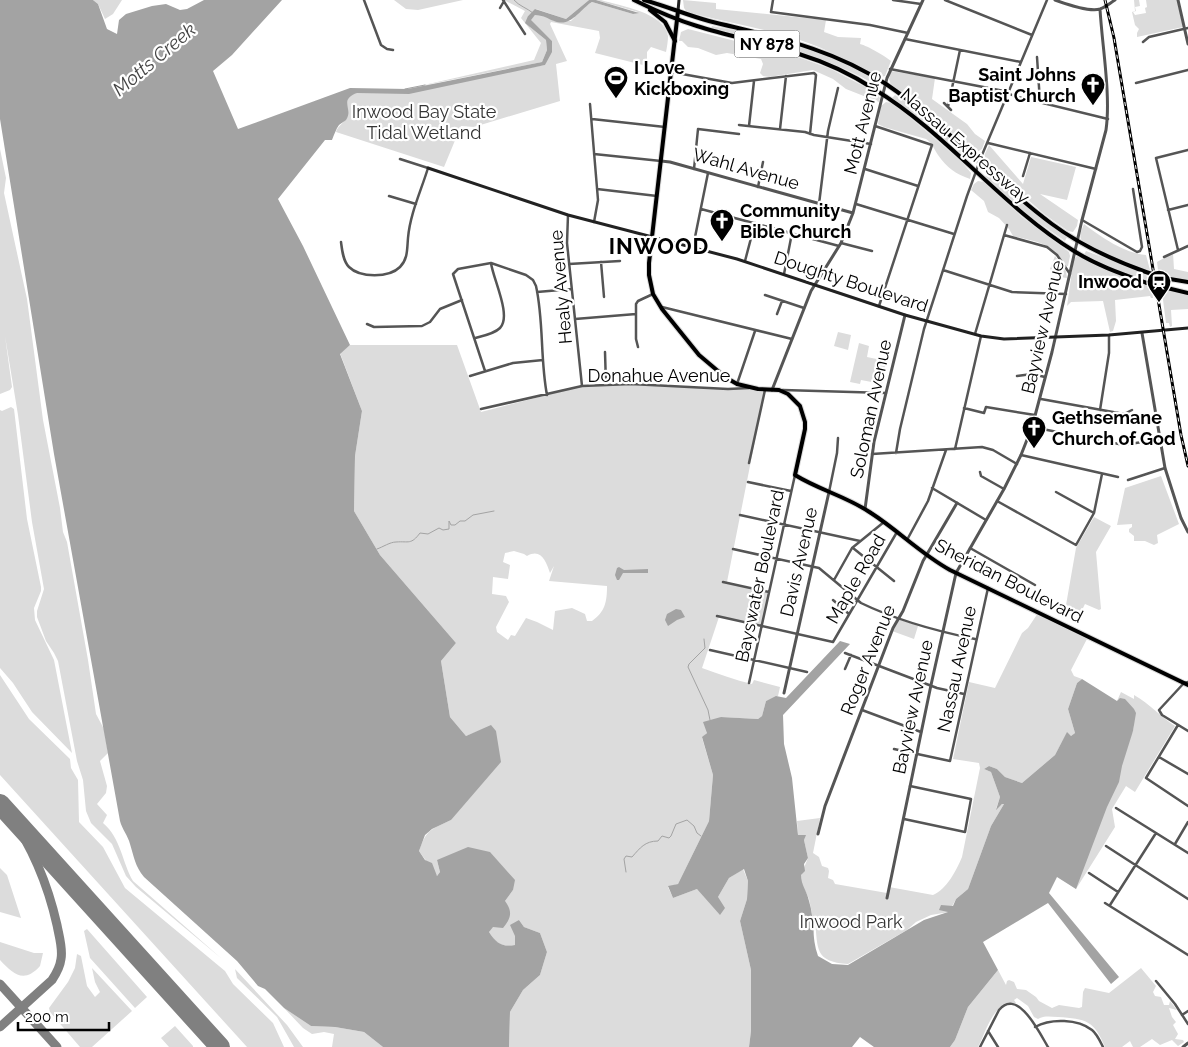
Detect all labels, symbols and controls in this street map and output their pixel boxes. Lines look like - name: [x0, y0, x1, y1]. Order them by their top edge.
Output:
- water label: Motts Creek: [108, 18, 200, 100]
- road number: NY 878: [734, 31, 800, 58]
- place label: I Love Kickboxing: [634, 57, 729, 99]
- place label: Saint Johns Baptist Church: [948, 64, 1076, 106]
- sports icon: I Love Kickboxing: [603, 65, 629, 99]
- street label: Mott Avenue: [840, 69, 886, 177]
- church icon: Saint Johns Baptist Church: [1080, 72, 1106, 106]
- street label: Nassau Expressway: [896, 84, 1035, 208]
- park label: Inwood Bay State Tidal Wetland: [352, 101, 497, 143]
- street label: Wahl Avenue: [691, 143, 802, 194]
- place label: Community Bible Church: [740, 200, 851, 242]
- church icon: Community Bible Church: [709, 208, 735, 242]
- street label: Healy Avenue: [545, 229, 576, 345]
- district label: INWOOD: [609, 233, 709, 259]
- street label: Doughty Boulevard: [771, 247, 931, 316]
- street label: Bayview Avenue: [1017, 258, 1068, 396]
- station icon: Inwood: [1146, 269, 1172, 303]
- place label: Inwood: [1078, 271, 1142, 292]
- street label: Soloman Avenue: [846, 337, 896, 480]
- street label: Donahue Avenue: [588, 365, 731, 386]
- place label: Gethsemane Church of God: [1052, 407, 1176, 449]
- church icon: Gethsemane Church of God: [1021, 415, 1047, 449]
- street label: Bayswater Boulevard: [731, 488, 788, 664]
- street label: Davis Avenue: [776, 505, 821, 619]
- street label: Maple Road: [822, 530, 890, 627]
- street label: Sheridan Boulevard: [932, 534, 1087, 627]
- street label: Roger Avenue: [836, 601, 899, 718]
- street label: Nassau Avenue: [933, 603, 980, 734]
- street label: Bayview Avenue: [888, 638, 937, 776]
- park label: Inwood Park: [799, 911, 903, 932]
- scale bar: [18, 1000, 109, 1032]
- text: 200 m: [25, 1008, 69, 1026]

